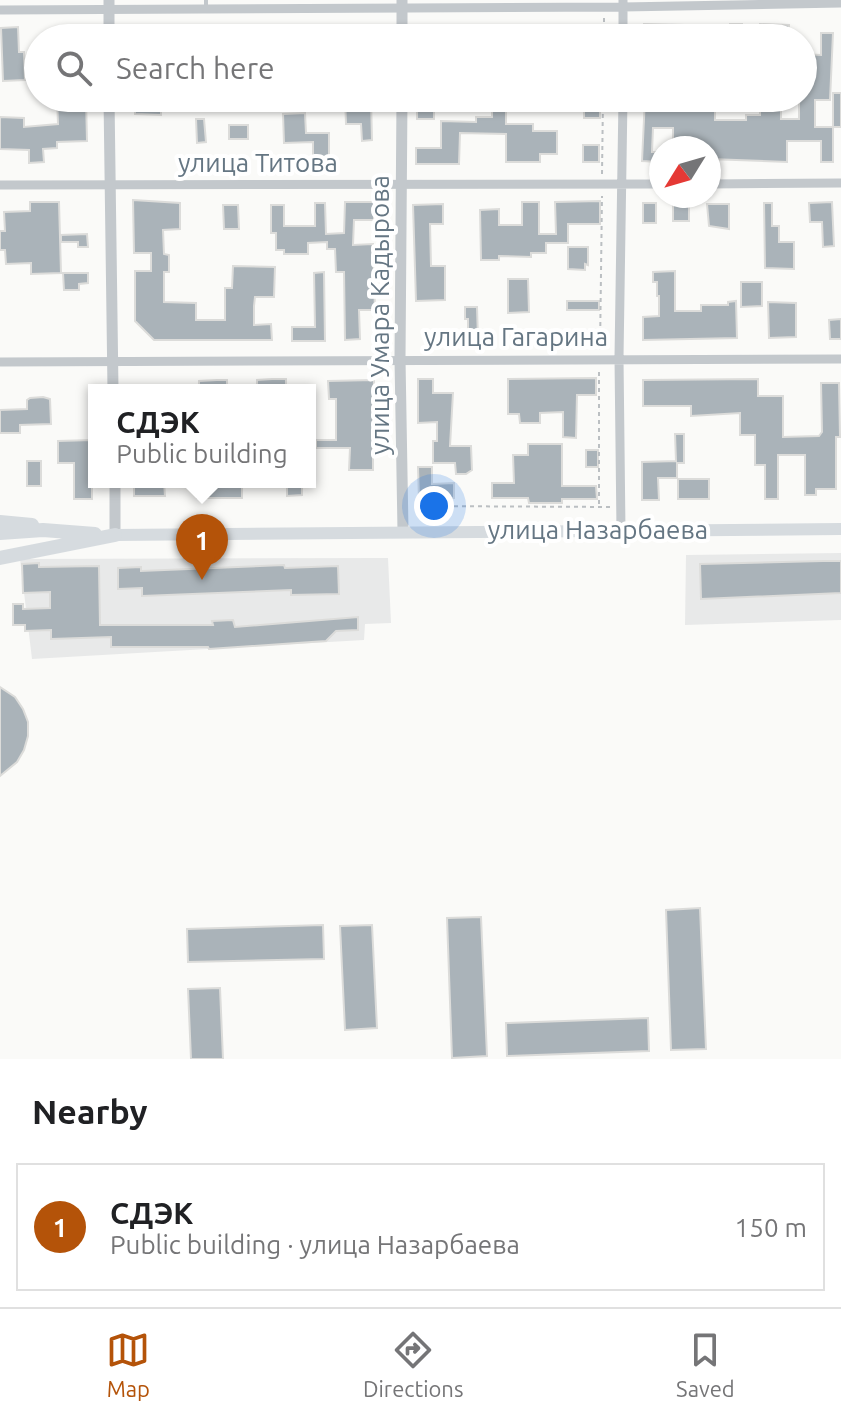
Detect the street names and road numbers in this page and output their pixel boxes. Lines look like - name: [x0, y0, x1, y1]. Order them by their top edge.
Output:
- street label: улица Титова: [178, 148, 338, 177]
- street label: улица Умара Кадырова: [365, 175, 394, 455]
- street label: улица Гагарина: [424, 322, 608, 351]
- street label: улица Назарбаева: [488, 515, 708, 544]

